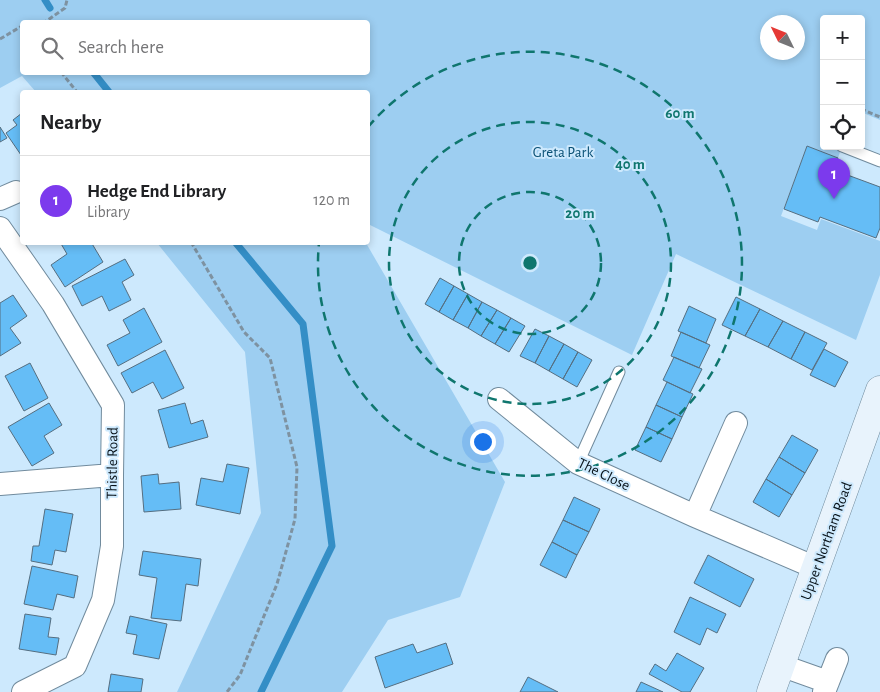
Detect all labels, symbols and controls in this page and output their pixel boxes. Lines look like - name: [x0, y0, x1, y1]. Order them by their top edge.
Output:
- north arrow: [760, 15, 805, 60]
- map controls: [820, 15, 865, 150]
- button: +: [820, 15, 865, 60]
- search box: [20, 20, 370, 75]
- icon: search: [38, 34, 66, 62]
- text: Search here: [78, 38, 164, 57]
- button: −: [820, 60, 865, 105]
- button: locate: [820, 105, 865, 150]
- text: 60 m: [665, 106, 695, 121]
- text: Nearby: [40, 112, 101, 133]
- park label: Greta Park: [533, 145, 593, 160]
- text: 40 m: [615, 157, 645, 172]
- pin: 1: [818, 158, 850, 199]
- text: Hedge End Library: [87, 182, 226, 201]
- text: 1: [53, 192, 59, 208]
- text: 120 m: [313, 192, 350, 208]
- text: Library: [87, 204, 130, 220]
- text: 20 m: [565, 206, 595, 221]
- centre of rings: [521, 254, 539, 272]
- street label: Thistle Road: [104, 427, 121, 499]
- your location: [470, 429, 496, 455]
- street label: The Close: [575, 455, 632, 493]
- street label: Upper Northam Road: [798, 480, 855, 602]

